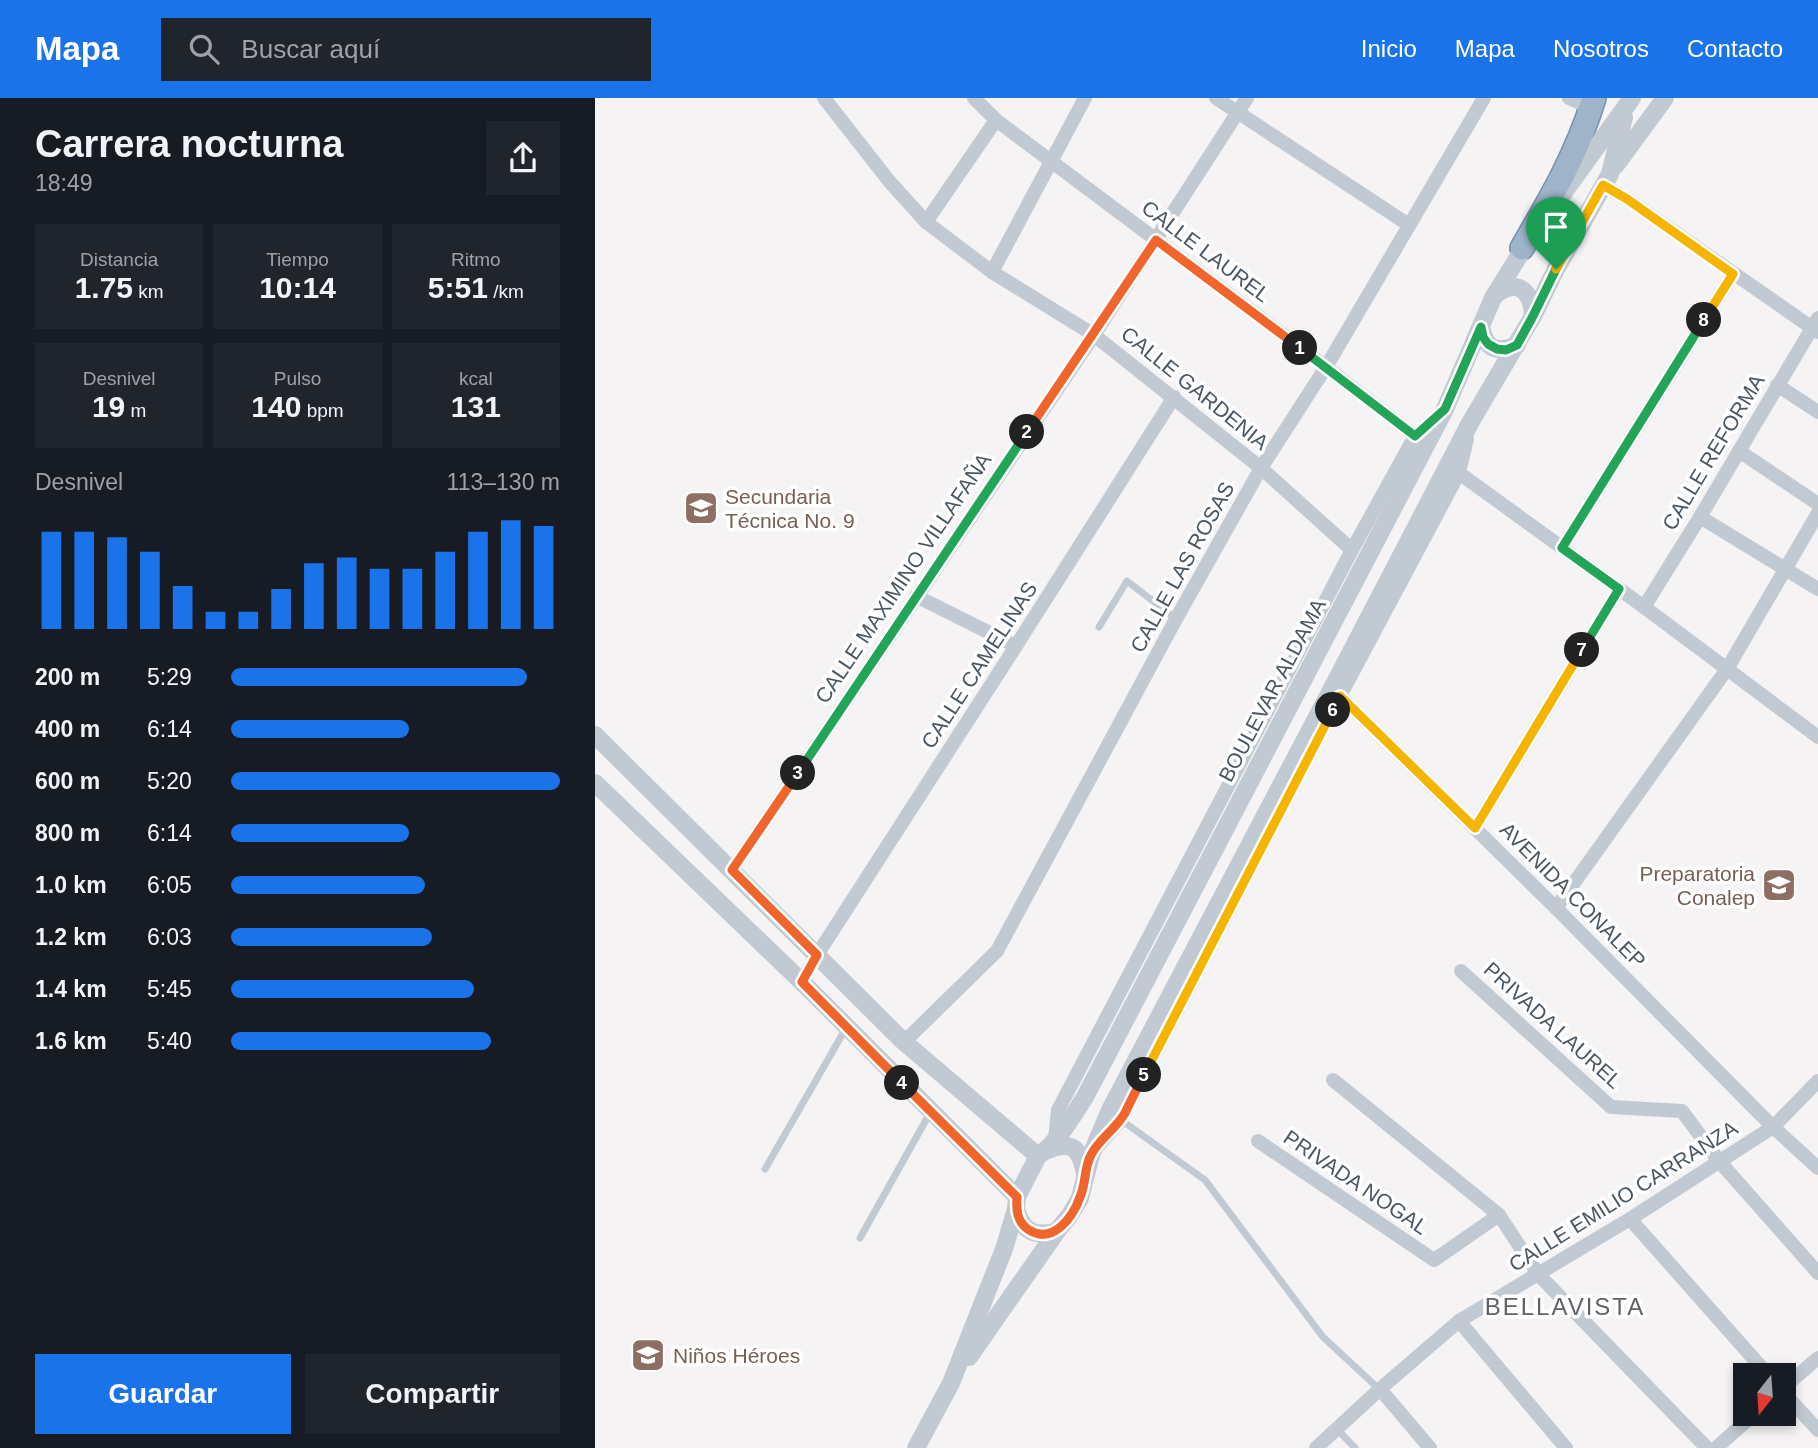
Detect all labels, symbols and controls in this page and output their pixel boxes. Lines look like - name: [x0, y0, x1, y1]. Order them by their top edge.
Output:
- search box: [161, 18, 651, 81]
- text: Mapa: [35, 30, 119, 67]
- icon: search: [185, 30, 223, 68]
- text: Buscar aquí: [241, 34, 380, 64]
- text: Inicio: [1361, 35, 1417, 62]
- text: Mapa: [1455, 35, 1515, 62]
- text: Nosotros: [1553, 35, 1649, 62]
- text: Contacto: [1687, 35, 1783, 62]
- button: share: [486, 121, 560, 195]
- text: Carrera nocturna: [35, 123, 343, 165]
- text: 18:49: [35, 170, 93, 196]
- street label: CALLE LAUREL: [1138, 195, 1274, 307]
- pin: [1526, 197, 1586, 269]
- icon: arrive: [1537, 208, 1575, 246]
- text: Distancia: [80, 249, 158, 270]
- text: Tiempo: [266, 249, 329, 270]
- text: Ritmo: [451, 249, 501, 270]
- text: 1.75: [75, 271, 133, 304]
- text: 10:14: [259, 271, 336, 304]
- text: 5:51: [428, 271, 488, 304]
- text: km: [133, 281, 164, 302]
- text: /km: [488, 281, 524, 302]
- pin: 8: [1687, 302, 1721, 338]
- text: 8: [1698, 309, 1709, 330]
- street label: CALLE GARDENIA: [1117, 322, 1273, 454]
- pin: 1: [1283, 330, 1317, 366]
- text: 1: [1294, 337, 1305, 358]
- text: Desnivel: [83, 368, 156, 389]
- text: Pulso: [274, 368, 321, 389]
- text: kcal: [459, 368, 493, 389]
- street label: CALLE REFORMA: [1657, 370, 1769, 534]
- text: 19: [92, 390, 125, 423]
- text: 140: [251, 390, 301, 423]
- text: 131: [451, 390, 501, 423]
- text: m: [125, 400, 146, 421]
- text: bpm: [301, 400, 344, 421]
- pin: 2: [1009, 414, 1045, 450]
- text: 2: [1021, 421, 1032, 442]
- street label: CALLE MAXIMINO VILLAFAÑA: [811, 449, 995, 707]
- text: Desnivel: [35, 469, 123, 495]
- text: 113–130 m: [447, 469, 560, 495]
- street label: CALLE LAS ROSAS: [1126, 478, 1238, 656]
- place label: Secundaria Técnica No. 9: [725, 485, 855, 532]
- school or university icon: Secundaria Técnica No. 9: [682, 489, 720, 527]
- street label: CALLE CAMELINAS: [917, 577, 1041, 753]
- street label: BOULEVAR ALDAMA: [1214, 595, 1330, 785]
- pin: 7: [1565, 632, 1599, 668]
- text: 7: [1576, 639, 1587, 660]
- text: 200 m: [35, 664, 100, 690]
- text: 5:29: [147, 664, 192, 690]
- pin: 6: [1315, 692, 1351, 728]
- text: 6: [1327, 699, 1338, 720]
- text: 400 m: [35, 716, 100, 742]
- text: 6:14: [147, 716, 192, 742]
- pin: 3: [781, 756, 815, 790]
- text: 3: [792, 762, 803, 783]
- text: 600 m: [35, 768, 100, 794]
- text: 5:20: [147, 768, 192, 794]
- street label: AVENIDA CONALEP: [1496, 818, 1650, 972]
- text: 800 m: [35, 820, 100, 846]
- text: 6:14: [147, 820, 192, 846]
- place label: Preparatoria Conalep: [1639, 862, 1755, 909]
- school or university icon: Preparatoria Conalep: [1760, 866, 1798, 904]
- text: 1.0 km: [35, 872, 107, 898]
- text: 6:05: [147, 872, 192, 898]
- text: 1.2 km: [35, 924, 107, 950]
- text: 6:03: [147, 924, 192, 950]
- street label: PRIVADA LAUREL: [1480, 957, 1626, 1093]
- text: 1.4 km: [35, 976, 107, 1002]
- text: 5:45: [147, 976, 192, 1002]
- text: 1.6 km: [35, 1028, 107, 1054]
- text: 5:40: [147, 1028, 192, 1054]
- pin: 5: [1127, 1058, 1161, 1093]
- text: 5: [1138, 1064, 1149, 1085]
- pin: 4: [885, 1066, 919, 1100]
- text: 4: [896, 1072, 907, 1093]
- street label: CALLE EMILIO CARRANZA: [1505, 1116, 1741, 1276]
- street label: PRIVADA NOGAL: [1280, 1125, 1432, 1239]
- district label: BELLAVISTA: [1485, 1293, 1645, 1320]
- school or university icon: Niños Héroes: [629, 1336, 667, 1374]
- place label: Niños Héroes: [673, 1344, 800, 1367]
- button: Guardar: [35, 1354, 291, 1434]
- button: Compartir: [305, 1354, 560, 1434]
- north arrow: [1733, 1363, 1795, 1426]
- map controls: [1733, 1363, 1796, 1426]

